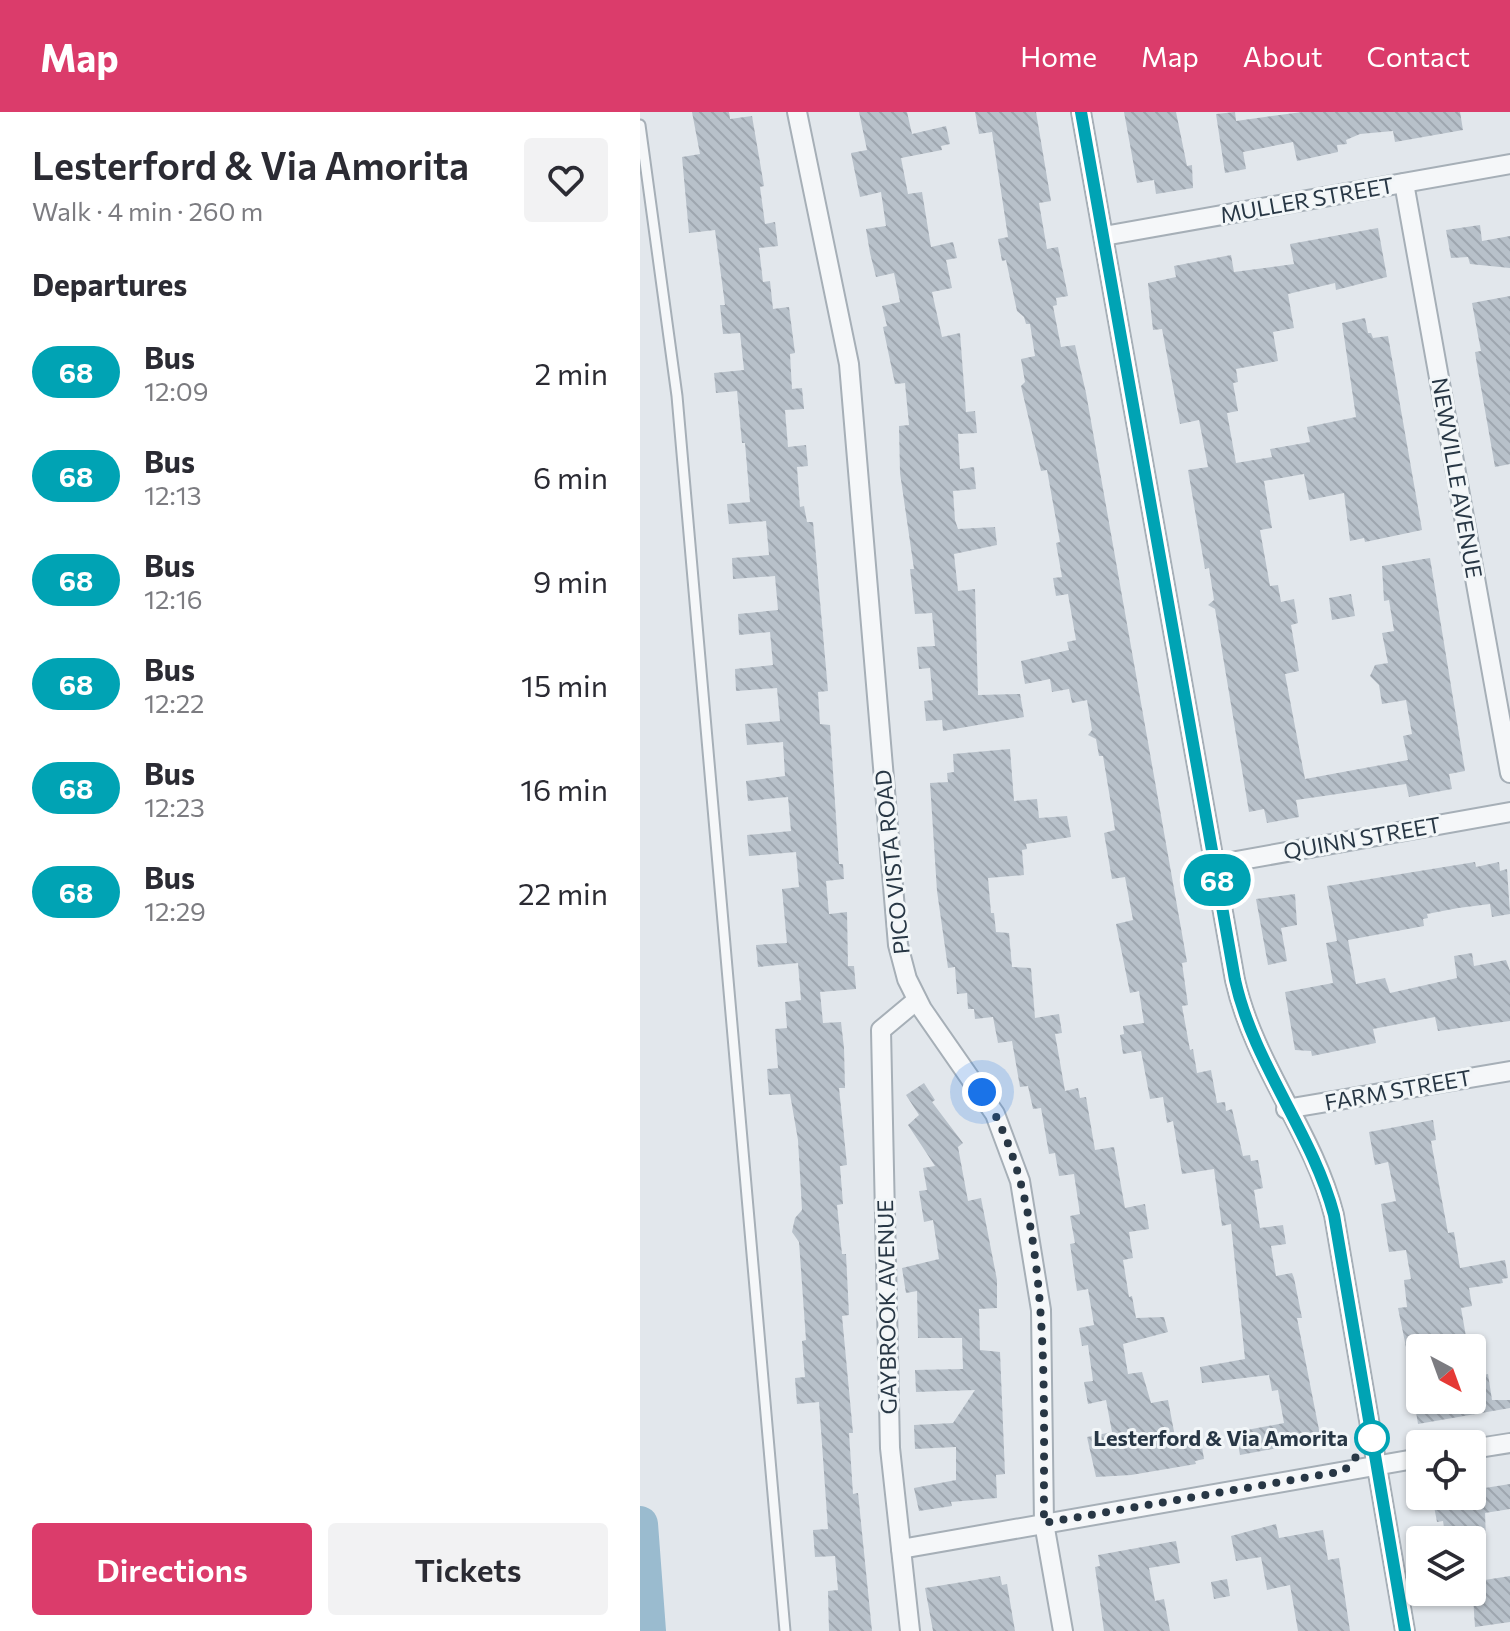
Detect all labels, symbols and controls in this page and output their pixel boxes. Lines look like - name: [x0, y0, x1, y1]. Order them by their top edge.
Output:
- text: Map: [40, 33, 119, 80]
- text: Home: [1020, 39, 1097, 73]
- text: Map: [1141, 39, 1199, 73]
- text: About: [1243, 39, 1323, 73]
- text: Contact: [1367, 39, 1470, 73]
- button: heart: [524, 138, 608, 222]
- text: Lesterford & Via Amorita: [32, 141, 469, 188]
- street label: MULLER STREET: [1218, 171, 1396, 228]
- text: Walk · 4 min · 260 m: [32, 195, 263, 226]
- text: Departures: [32, 265, 187, 302]
- text: Bus: [144, 338, 195, 375]
- text: 2 min: [535, 354, 608, 391]
- text: 68: [59, 355, 93, 389]
- text: 12:09: [144, 375, 208, 406]
- street label: NEWVILLE AVENUE: [1427, 375, 1488, 580]
- text: Bus: [144, 442, 195, 479]
- text: 6 min: [533, 458, 608, 495]
- text: 68: [59, 459, 93, 493]
- text: 12:13: [144, 479, 202, 510]
- text: Bus: [144, 546, 195, 583]
- text: 9 min: [533, 562, 608, 599]
- text: 68: [59, 563, 93, 597]
- text: 12:16: [144, 583, 203, 614]
- text: Bus: [144, 650, 195, 687]
- text: 15 min: [521, 666, 608, 703]
- text: 68: [59, 667, 93, 701]
- text: 12:22: [144, 687, 205, 718]
- text: Bus: [144, 754, 195, 791]
- street label: PICO VISTA ROAD: [868, 768, 915, 956]
- text: 16 min: [520, 770, 608, 807]
- text: 68: [59, 771, 93, 805]
- text: 12:23: [144, 791, 205, 822]
- street label: QUINN STREET: [1281, 810, 1443, 865]
- line badge: 68: [1181, 854, 1253, 906]
- text: Bus: [144, 858, 195, 895]
- text: 68: [1200, 863, 1234, 897]
- text: 22 min: [518, 874, 608, 911]
- text: 68: [59, 875, 93, 909]
- text: 12:29: [144, 895, 206, 926]
- street label: FARM STREET: [1322, 1063, 1473, 1116]
- your location: [962, 1072, 1002, 1112]
- street label: GAYBROOK AVENUE: [871, 1199, 902, 1415]
- north arrow: [1406, 1334, 1486, 1414]
- map controls: [1406, 1334, 1486, 1606]
- marker: Lesterford & Via Amorita: [1355, 1421, 1389, 1455]
- place label: Lesterford & Via Amorita: [1093, 1424, 1348, 1451]
- button: locate: [1406, 1430, 1486, 1510]
- button: Directions: [32, 1523, 312, 1615]
- button: Tickets: [328, 1523, 608, 1615]
- button: layers: [1406, 1526, 1486, 1606]

